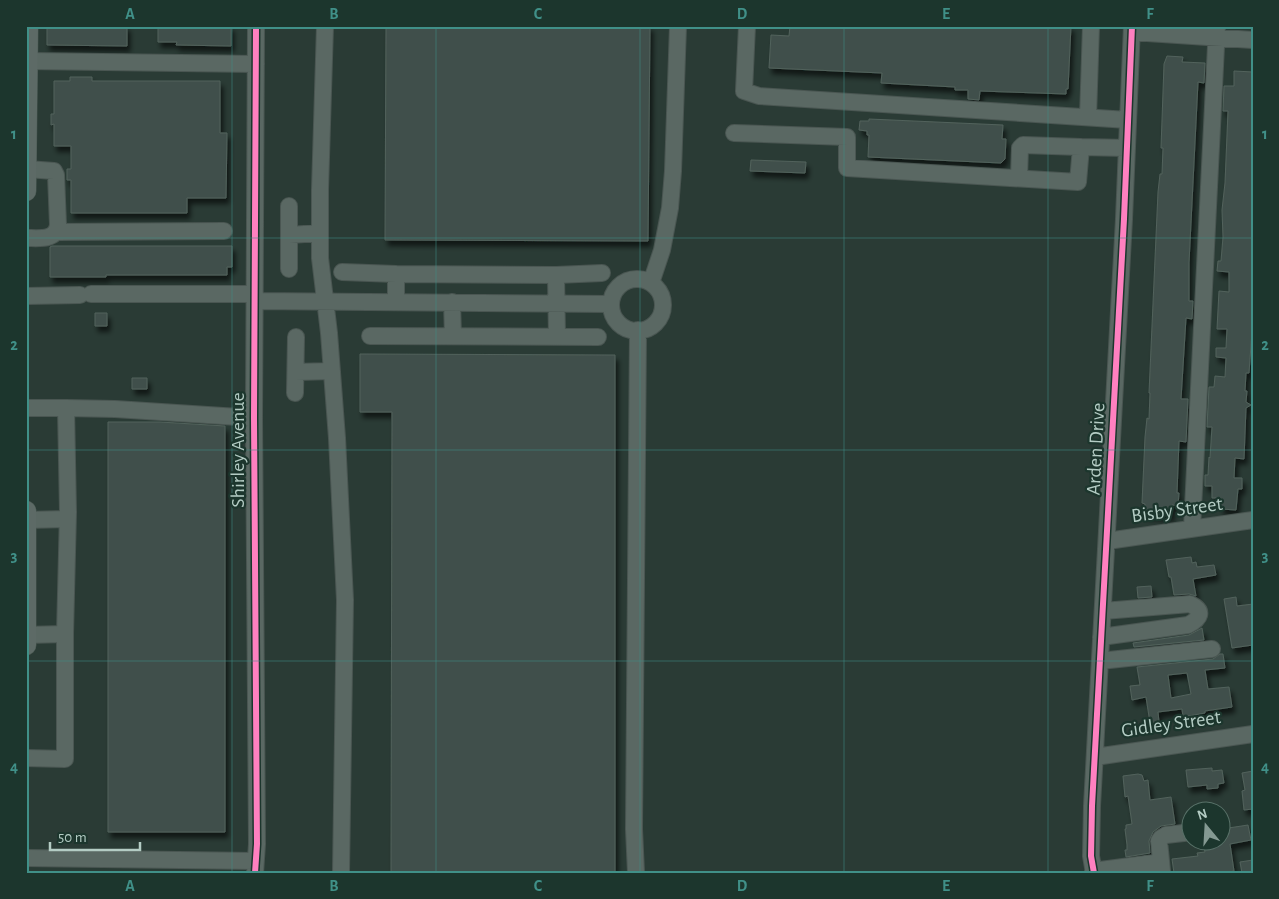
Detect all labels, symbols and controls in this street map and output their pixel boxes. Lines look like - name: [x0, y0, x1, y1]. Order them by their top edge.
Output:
- text: A: [125, 6, 135, 22]
- text: B: [329, 6, 339, 22]
- text: C: [534, 6, 543, 22]
- text: D: [737, 6, 748, 22]
- text: E: [942, 6, 950, 22]
- text: F: [1146, 6, 1154, 22]
- text: 1: [11, 126, 17, 142]
- text: 1: [1262, 126, 1268, 142]
- text: 2: [10, 337, 18, 353]
- text: 2: [1261, 337, 1269, 353]
- street label: Shirley Avenue: [228, 392, 248, 508]
- street label: Arden Drive: [1084, 402, 1108, 496]
- street label: Bisby Street: [1130, 494, 1225, 526]
- text: 3: [11, 548, 18, 564]
- text: 3: [1262, 548, 1269, 564]
- street label: Gidley Street: [1120, 707, 1223, 741]
- text: 4: [10, 759, 18, 775]
- text: 4: [1261, 759, 1269, 775]
- north arrow: [1182, 802, 1232, 852]
- text: N: [1195, 806, 1209, 823]
- scale bar: [50, 819, 140, 851]
- text: 50 m: [58, 830, 87, 845]
- text: A: [125, 878, 135, 894]
- text: B: [329, 878, 339, 894]
- text: C: [534, 878, 543, 894]
- text: D: [737, 878, 748, 894]
- text: E: [942, 878, 950, 894]
- text: F: [1146, 878, 1154, 894]

